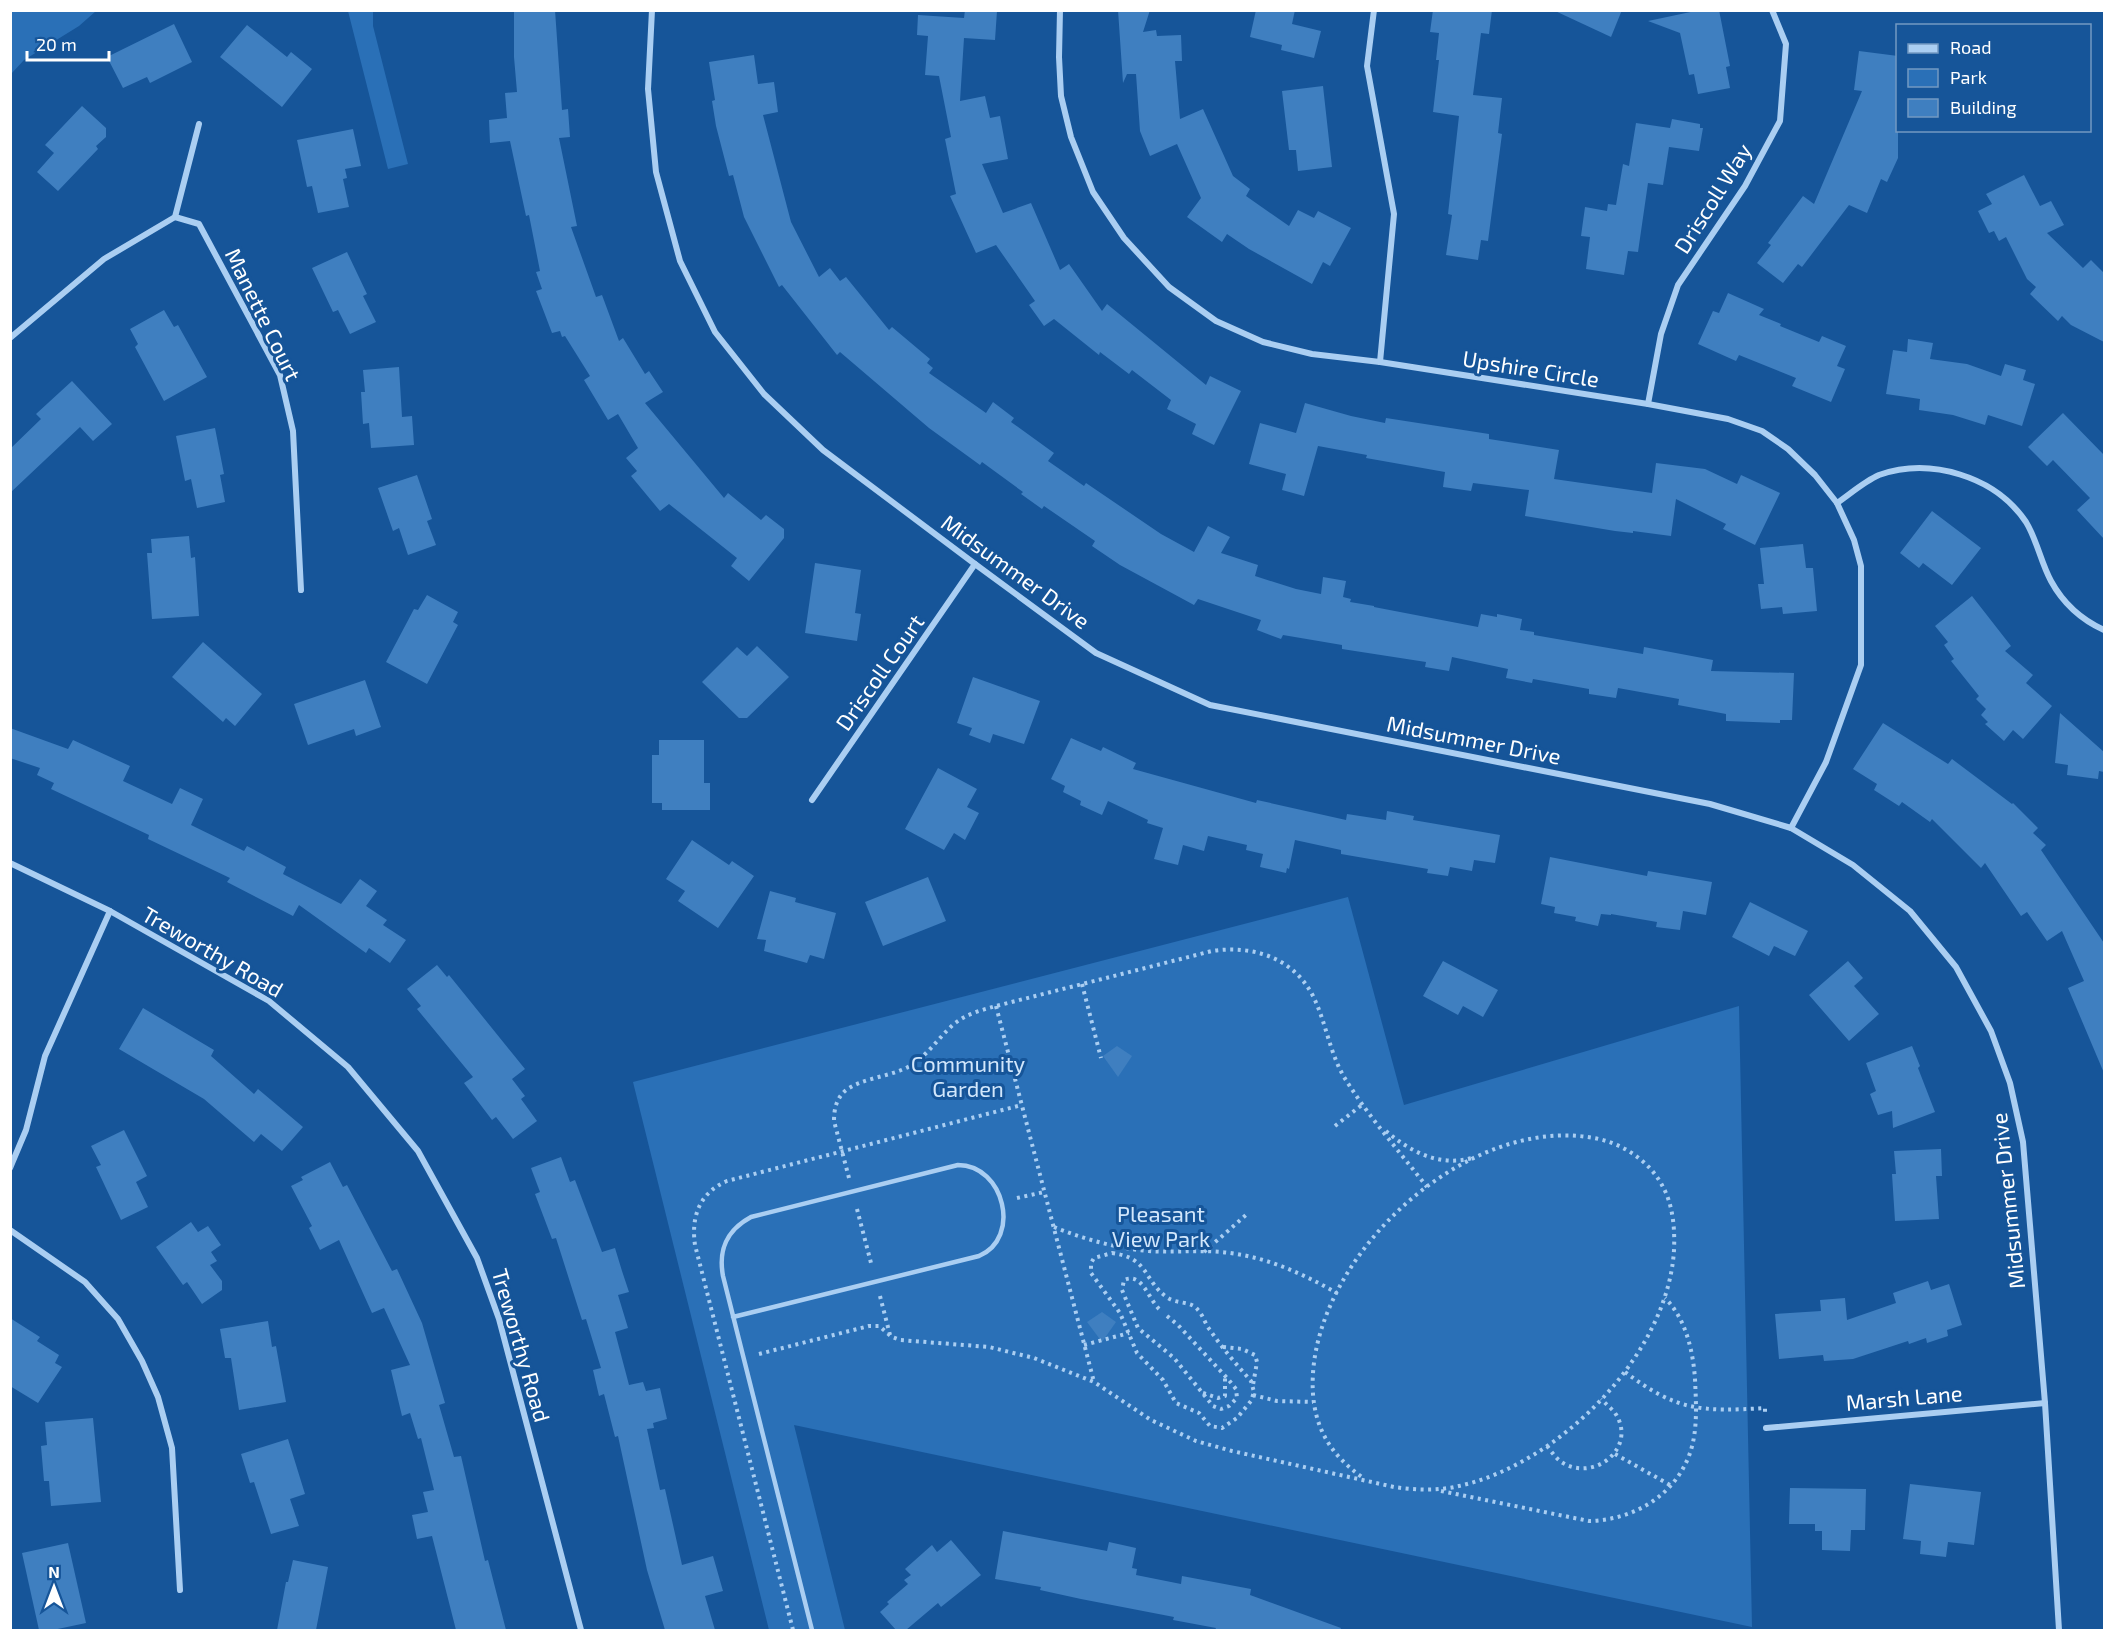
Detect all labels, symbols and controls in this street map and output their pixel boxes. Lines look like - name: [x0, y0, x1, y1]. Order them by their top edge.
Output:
- scale bar: [27, 24, 110, 62]
- legend: [1896, 24, 2091, 132]
- text: 20 m: [36, 33, 77, 55]
- text: Road: [1950, 36, 1991, 58]
- text: Park: [1950, 66, 1987, 88]
- text: Building: [1950, 96, 2017, 118]
- street label: Driscoll Way: [1668, 138, 1756, 258]
- street label: Manette Court: [221, 243, 307, 385]
- street label: Upshire Circle: [1461, 344, 1601, 392]
- street label: Midsummer Drive: [937, 508, 1095, 634]
- street label: Driscoll Court: [830, 609, 928, 735]
- street label: Midsummer Drive: [1385, 709, 1563, 769]
- street label: Treworthy Road: [138, 900, 288, 1002]
- park label: Community Garden: [911, 1050, 1026, 1101]
- street label: Midsummer Drive: [1985, 1112, 2029, 1290]
- park label: Pleasant View Park: [1112, 1200, 1210, 1251]
- street label: Treworthy Road: [488, 1265, 556, 1425]
- street label: Marsh Lane: [1845, 1379, 1963, 1415]
- north arrow: [24, 1557, 84, 1617]
- text: N: [48, 1562, 60, 1581]

